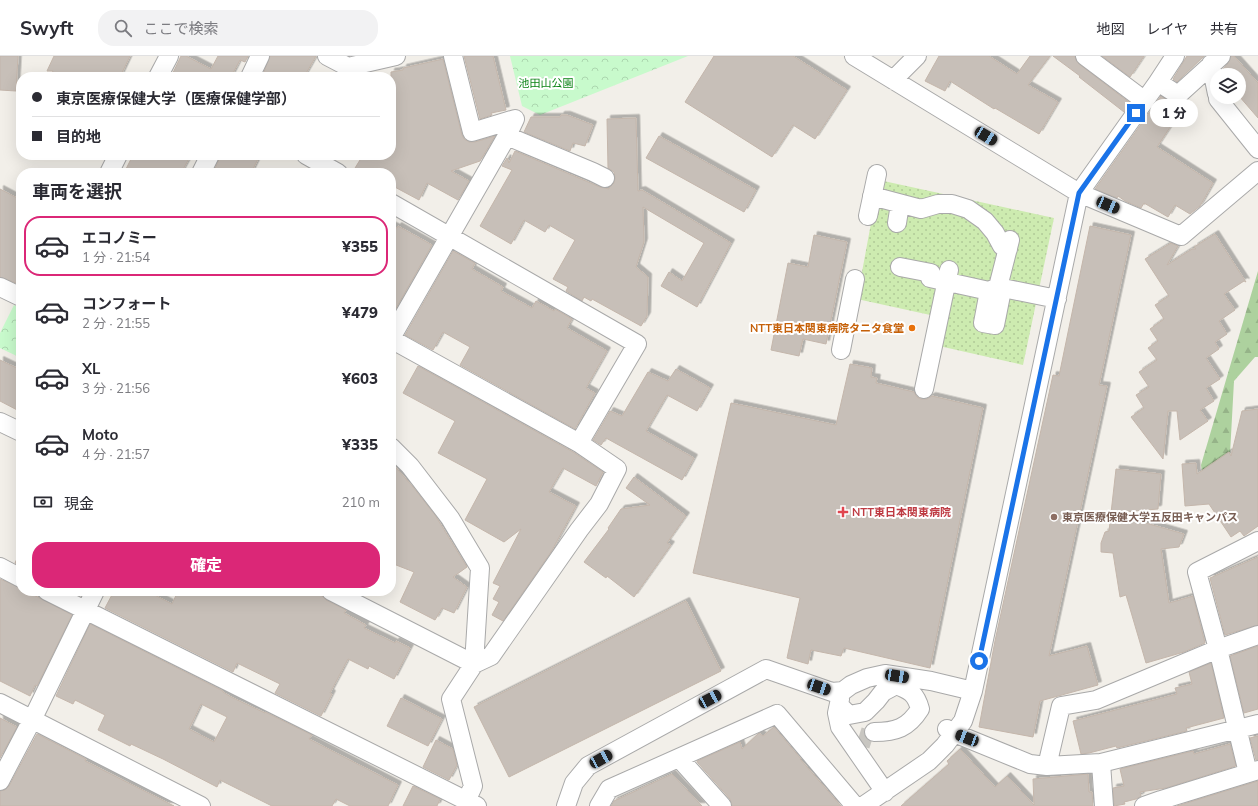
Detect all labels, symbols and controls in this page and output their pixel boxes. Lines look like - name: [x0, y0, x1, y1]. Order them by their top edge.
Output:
- search box: [98, 10, 378, 46]
- text: Swyft: [20, 16, 74, 40]
- icon: search: [112, 17, 134, 39]
- text: ここで検索: [144, 19, 219, 38]
- text: 地図: [1096, 20, 1124, 38]
- text: レイヤ: [1146, 20, 1188, 38]
- text: 共有: [1210, 20, 1238, 38]
- map controls: [1210, 68, 1246, 104]
- button: layers: [1210, 68, 1246, 104]
- park label: 池田山公園: [519, 76, 574, 90]
- text: 東京医療保健大学（医療保健学部）: [56, 89, 296, 108]
- callout: 1 分: [1150, 99, 1198, 127]
- route end: [1127, 104, 1145, 122]
- text: 1 分: [1162, 105, 1186, 121]
- car: [973, 125, 999, 147]
- text: 目的地: [56, 127, 101, 146]
- text: 車両を選択: [32, 180, 122, 203]
- car: [1095, 195, 1121, 215]
- icon: car: [34, 228, 70, 264]
- text: エコノミー: [82, 228, 157, 247]
- text: ¥355: [342, 237, 378, 256]
- text: 1 分 · 21:54: [82, 249, 150, 265]
- icon: car: [34, 294, 70, 330]
- text: コンフォート: [82, 294, 172, 313]
- text: ¥479: [342, 303, 378, 322]
- text: 2 分 · 21:55: [82, 315, 150, 331]
- place label: NTT東日本関東病院タニタ食堂: [750, 321, 904, 335]
- marker: NTT東日本関東病院タニタ食堂: [907, 323, 917, 333]
- text: XL: [82, 359, 100, 378]
- icon: car: [34, 360, 70, 396]
- text: ¥603: [342, 369, 378, 388]
- text: 3 分 · 21:56: [82, 380, 150, 396]
- text: Moto: [82, 425, 118, 444]
- icon: car: [34, 426, 70, 462]
- text: ¥335: [342, 435, 378, 454]
- text: 4 分 · 21:57: [82, 446, 150, 462]
- icon: cash: [32, 491, 54, 513]
- text: 現金: [64, 494, 94, 513]
- text: 210 m: [342, 494, 380, 510]
- place label: NTT東日本関東病院: [852, 505, 951, 519]
- marker: NTT東日本関東病院: [837, 506, 849, 518]
- place label: 東京医療保健大学五反田キャンパス: [1062, 510, 1238, 524]
- marker: 東京医療保健大学五反田キャンパス: [1049, 512, 1059, 522]
- button: 確定: [32, 542, 380, 588]
- route start: [970, 652, 988, 670]
- car: [884, 668, 910, 684]
- car: [806, 677, 832, 697]
- car: [697, 688, 723, 710]
- car: [954, 728, 980, 748]
- car: [588, 748, 614, 770]

